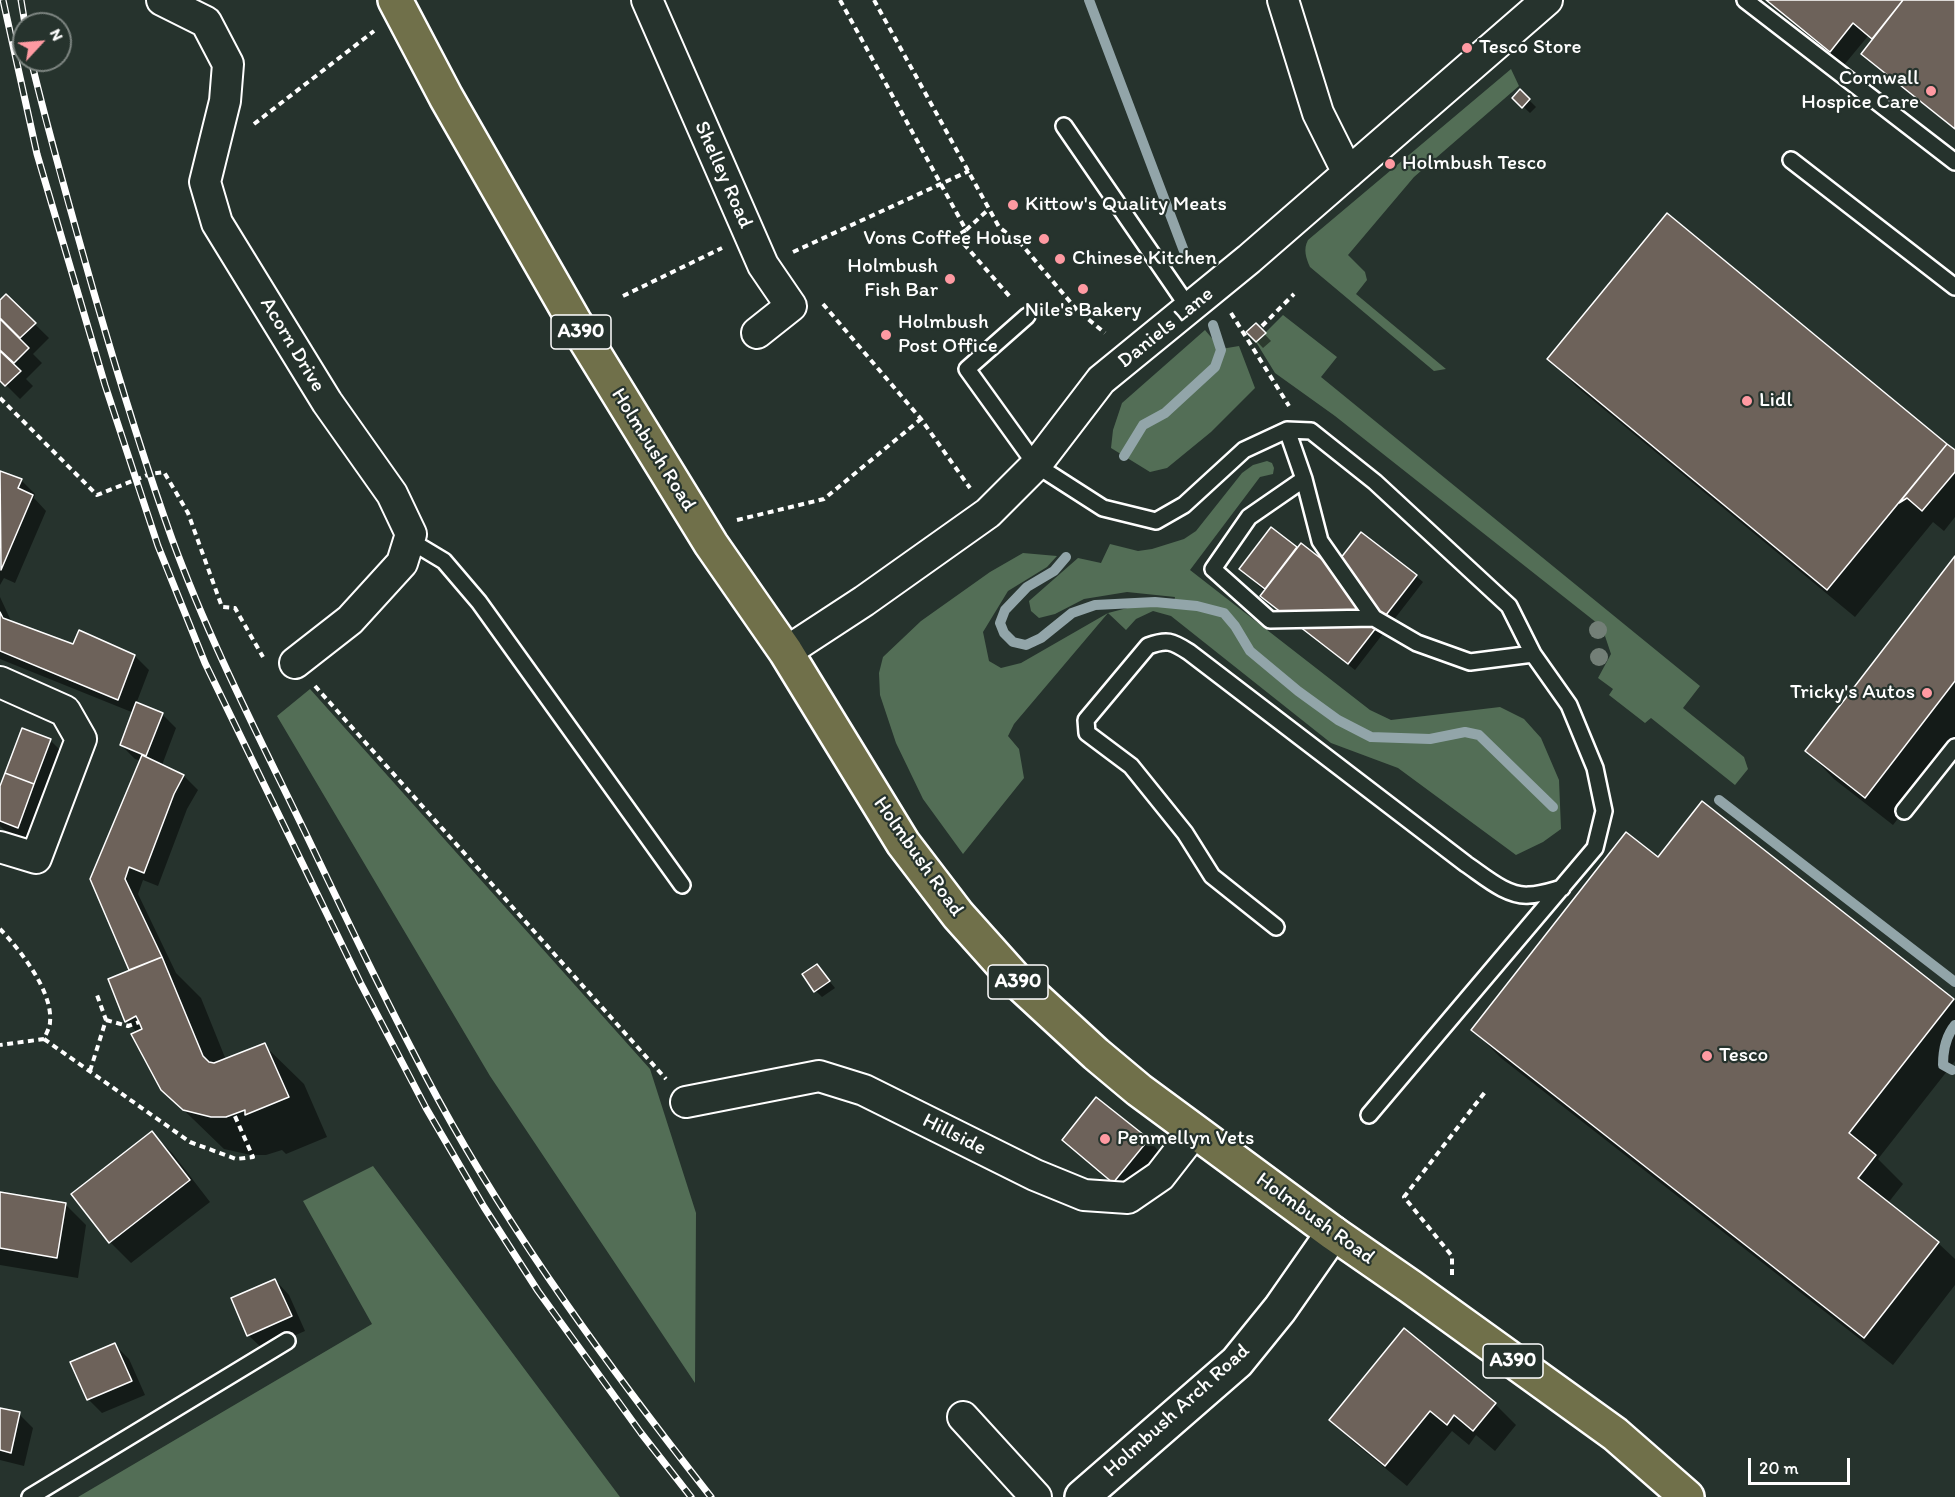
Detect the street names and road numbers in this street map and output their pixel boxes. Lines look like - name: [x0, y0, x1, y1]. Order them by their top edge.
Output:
- street label: Shelley Road: [688, 117, 758, 233]
- street label: Daniels Lane: [1113, 282, 1219, 374]
- street label: Acorn Drive: [254, 293, 330, 397]
- road number: A390: [551, 315, 611, 349]
- street label: Holmbush Road: [605, 384, 701, 516]
- street label: Holmbush Road: [867, 792, 969, 922]
- road number: A390: [988, 965, 1048, 999]
- street label: Hillside: [918, 1108, 990, 1162]
- street label: Holmbush Road: [1251, 1167, 1379, 1271]
- street label: Holmbush Arch Road: [1099, 1339, 1255, 1483]
- road number: A390: [1483, 1344, 1543, 1378]

